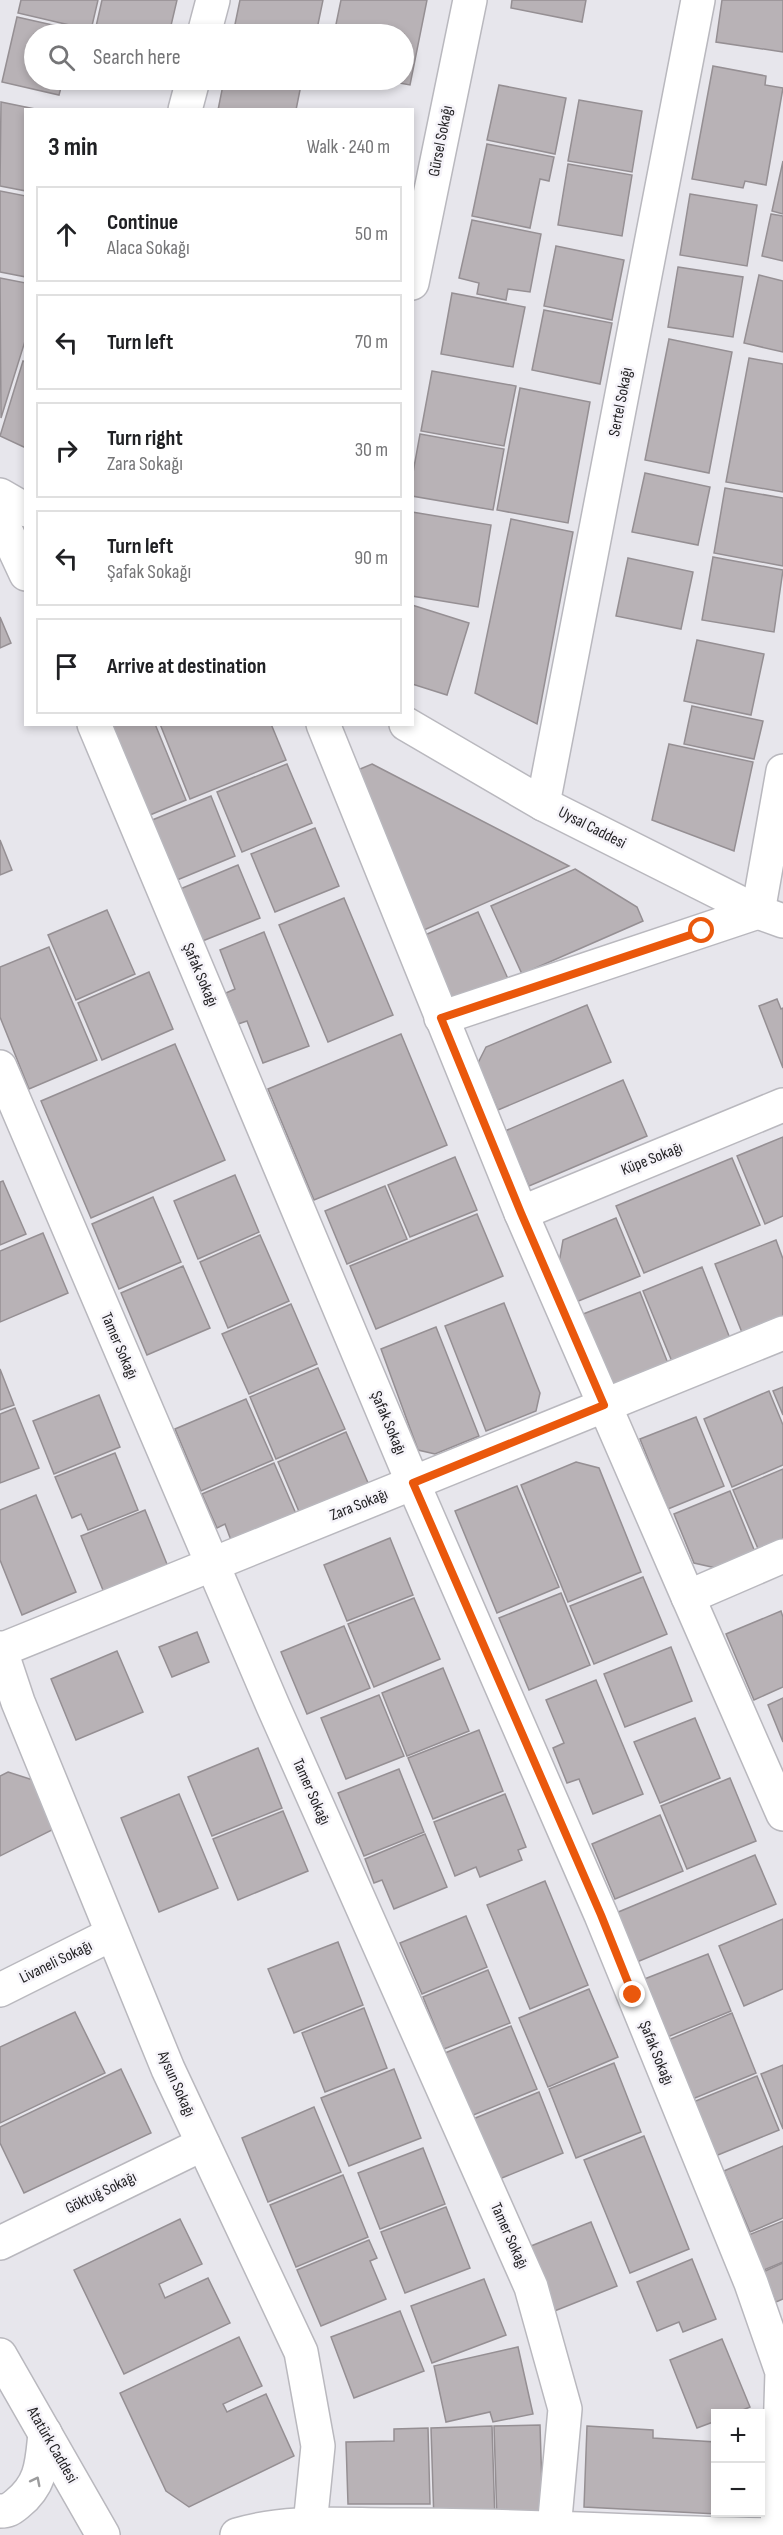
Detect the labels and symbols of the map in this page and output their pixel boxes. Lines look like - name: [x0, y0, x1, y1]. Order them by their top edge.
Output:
- street label: Gürsel Sokağı: [425, 104, 457, 178]
- street label: Sertel Sokağı: [605, 366, 637, 438]
- street label: Uysal Caddesi: [555, 803, 629, 853]
- route start: [688, 917, 714, 943]
- street label: Şafak Sokağı: [178, 940, 222, 1010]
- street label: Küpe Sokağı: [619, 1138, 685, 1180]
- street label: Tamer Sokağı: [96, 1310, 142, 1382]
- street label: Şafak Sokağı: [366, 1388, 410, 1458]
- street label: Zara Sokağı: [327, 1485, 391, 1525]
- street label: Tamer Sokağı: [288, 1756, 334, 1828]
- street label: Livaneli Sokağı: [17, 1936, 95, 1988]
- route end: [619, 1981, 645, 2007]
- street label: Şafak Sokağı: [635, 2018, 677, 2088]
- street label: Aysun Sokağı: [153, 2047, 199, 2120]
- street label: Göktuğ Sokağı: [62, 2168, 140, 2218]
- street label: Tamer Sokağı: [486, 2200, 532, 2272]
- street label: Atatürk Caddesi: [22, 2403, 81, 2486]
- one-way arrow: [28, 2476, 40, 2487]

